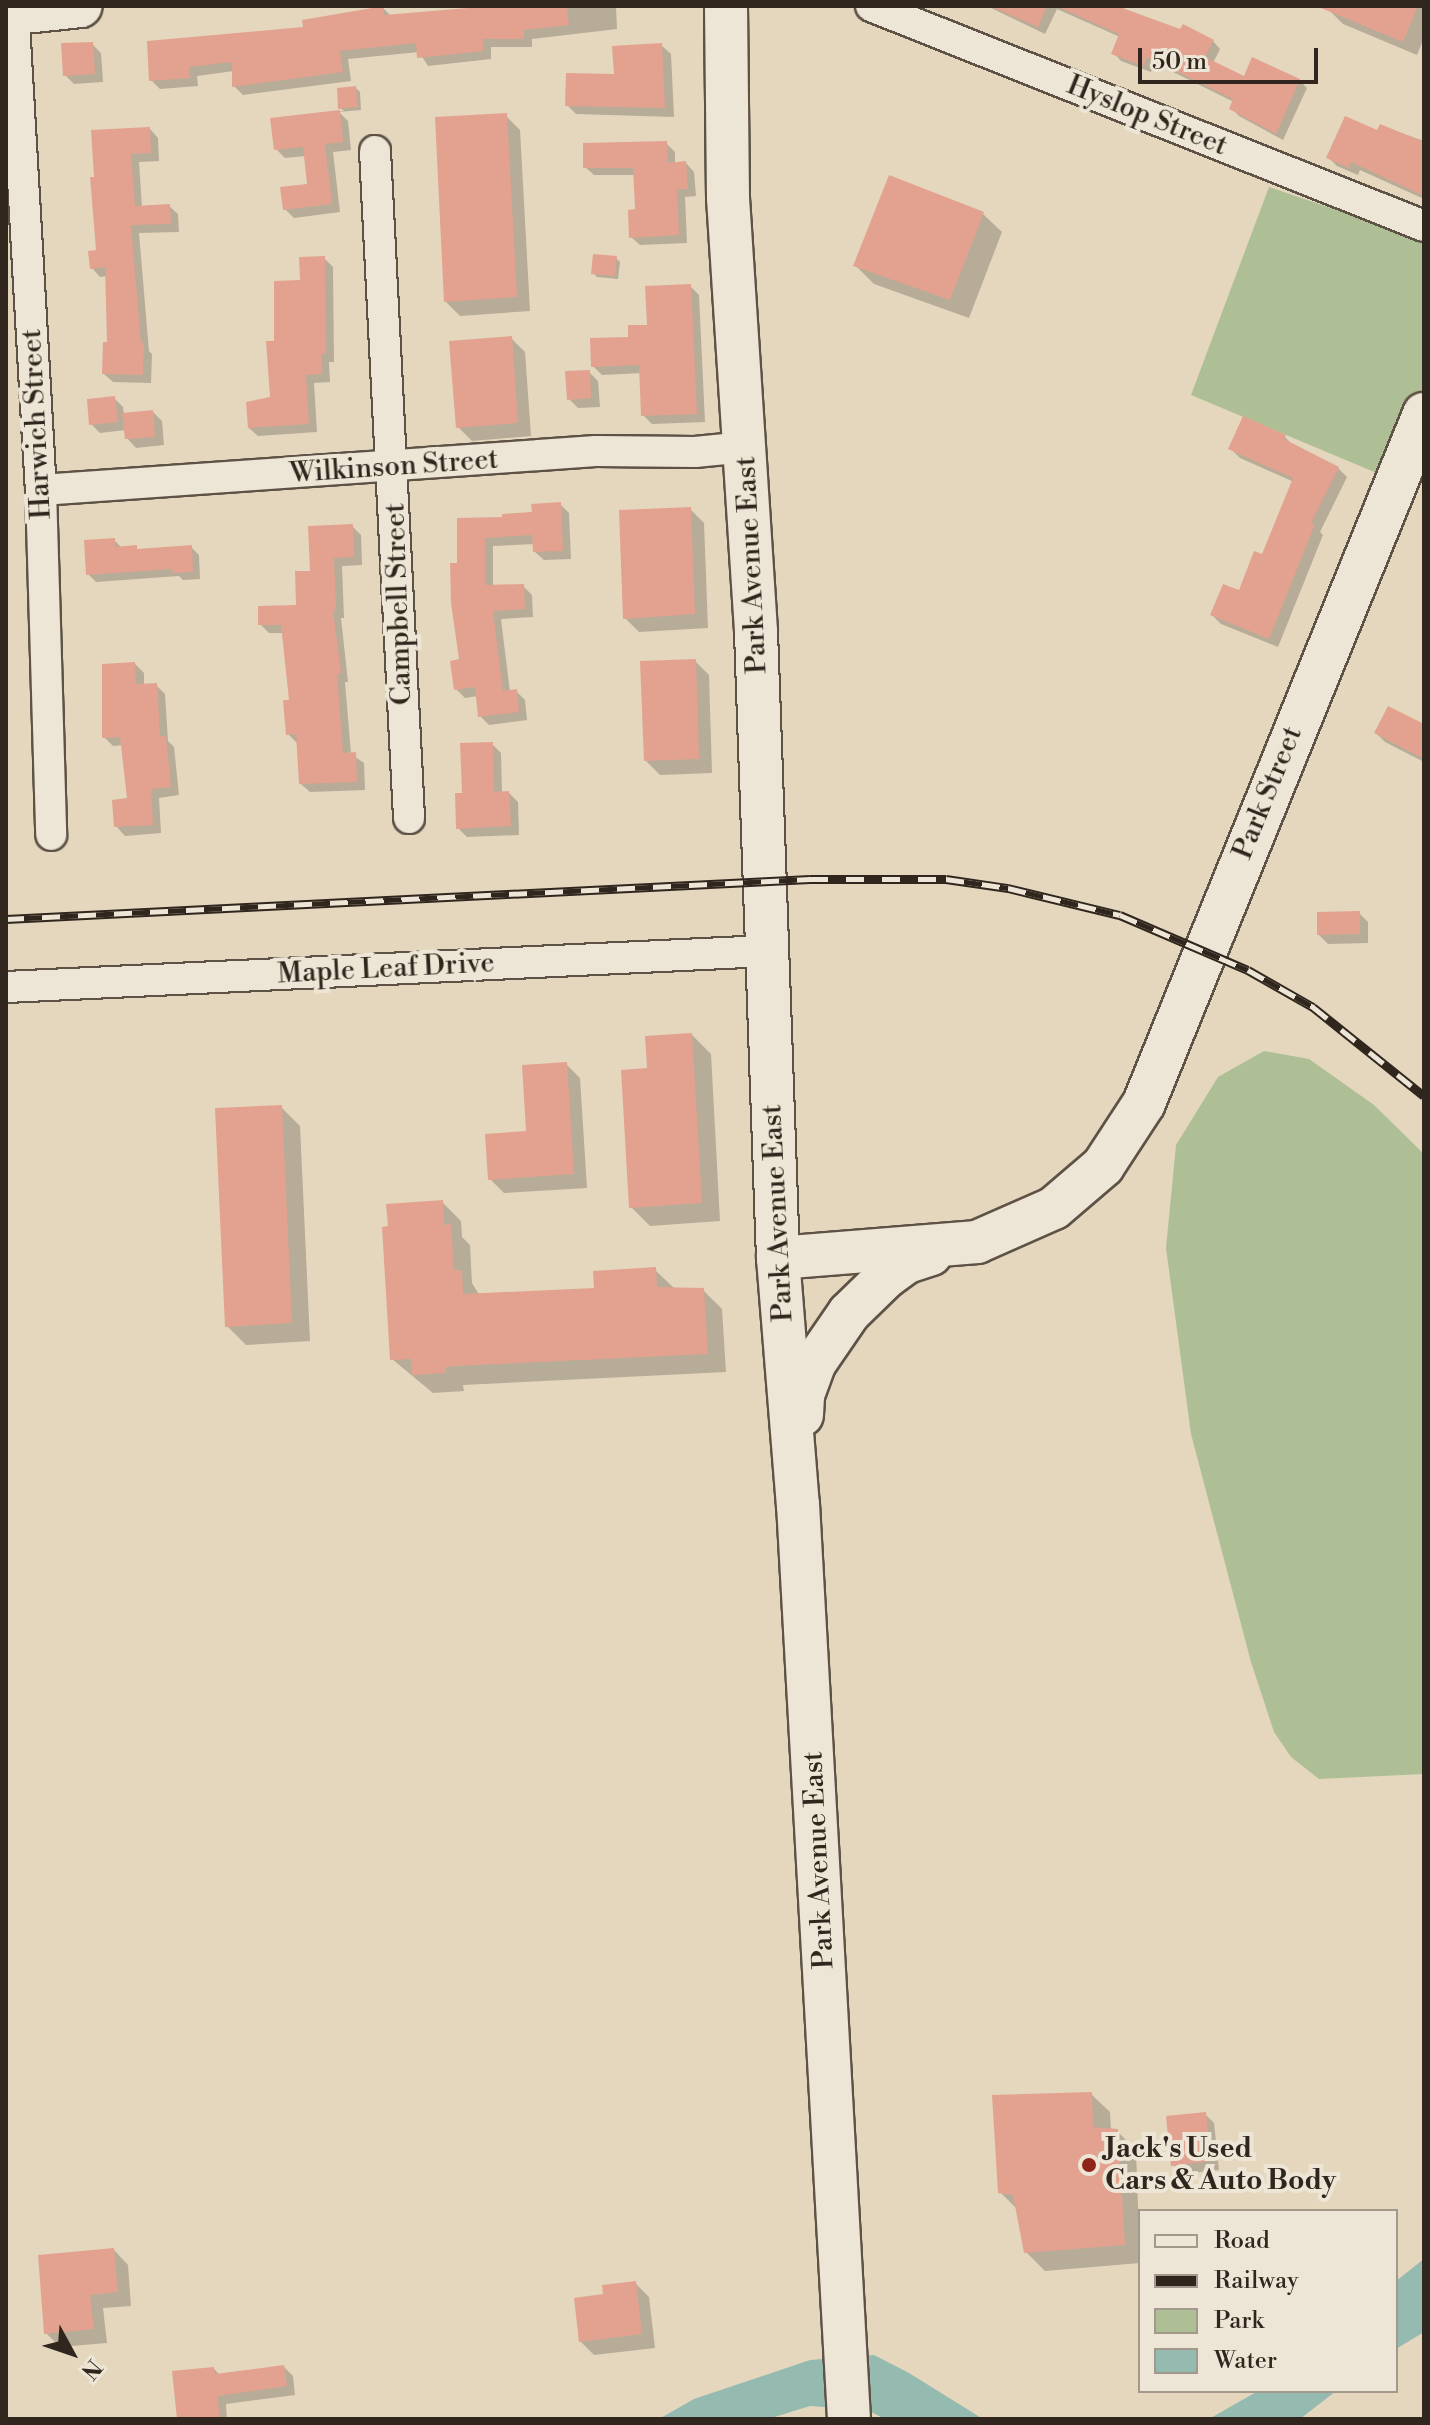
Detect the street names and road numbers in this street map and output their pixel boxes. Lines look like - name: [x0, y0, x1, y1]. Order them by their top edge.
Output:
- street label: Hyslop Street: [1062, 69, 1232, 163]
- street label: Harwich Street: [15, 328, 59, 520]
- street label: Wilkinson Street: [289, 443, 499, 491]
- street label: Park Avenue East: [730, 455, 774, 675]
- street label: Campbell Street: [379, 502, 419, 706]
- street label: Park Street: [1226, 722, 1310, 864]
- street label: Maple Leaf Drive: [277, 947, 495, 991]
- street label: Park Avenue East: [756, 1103, 800, 1323]
- street label: Park Avenue East: [797, 1750, 841, 1970]

